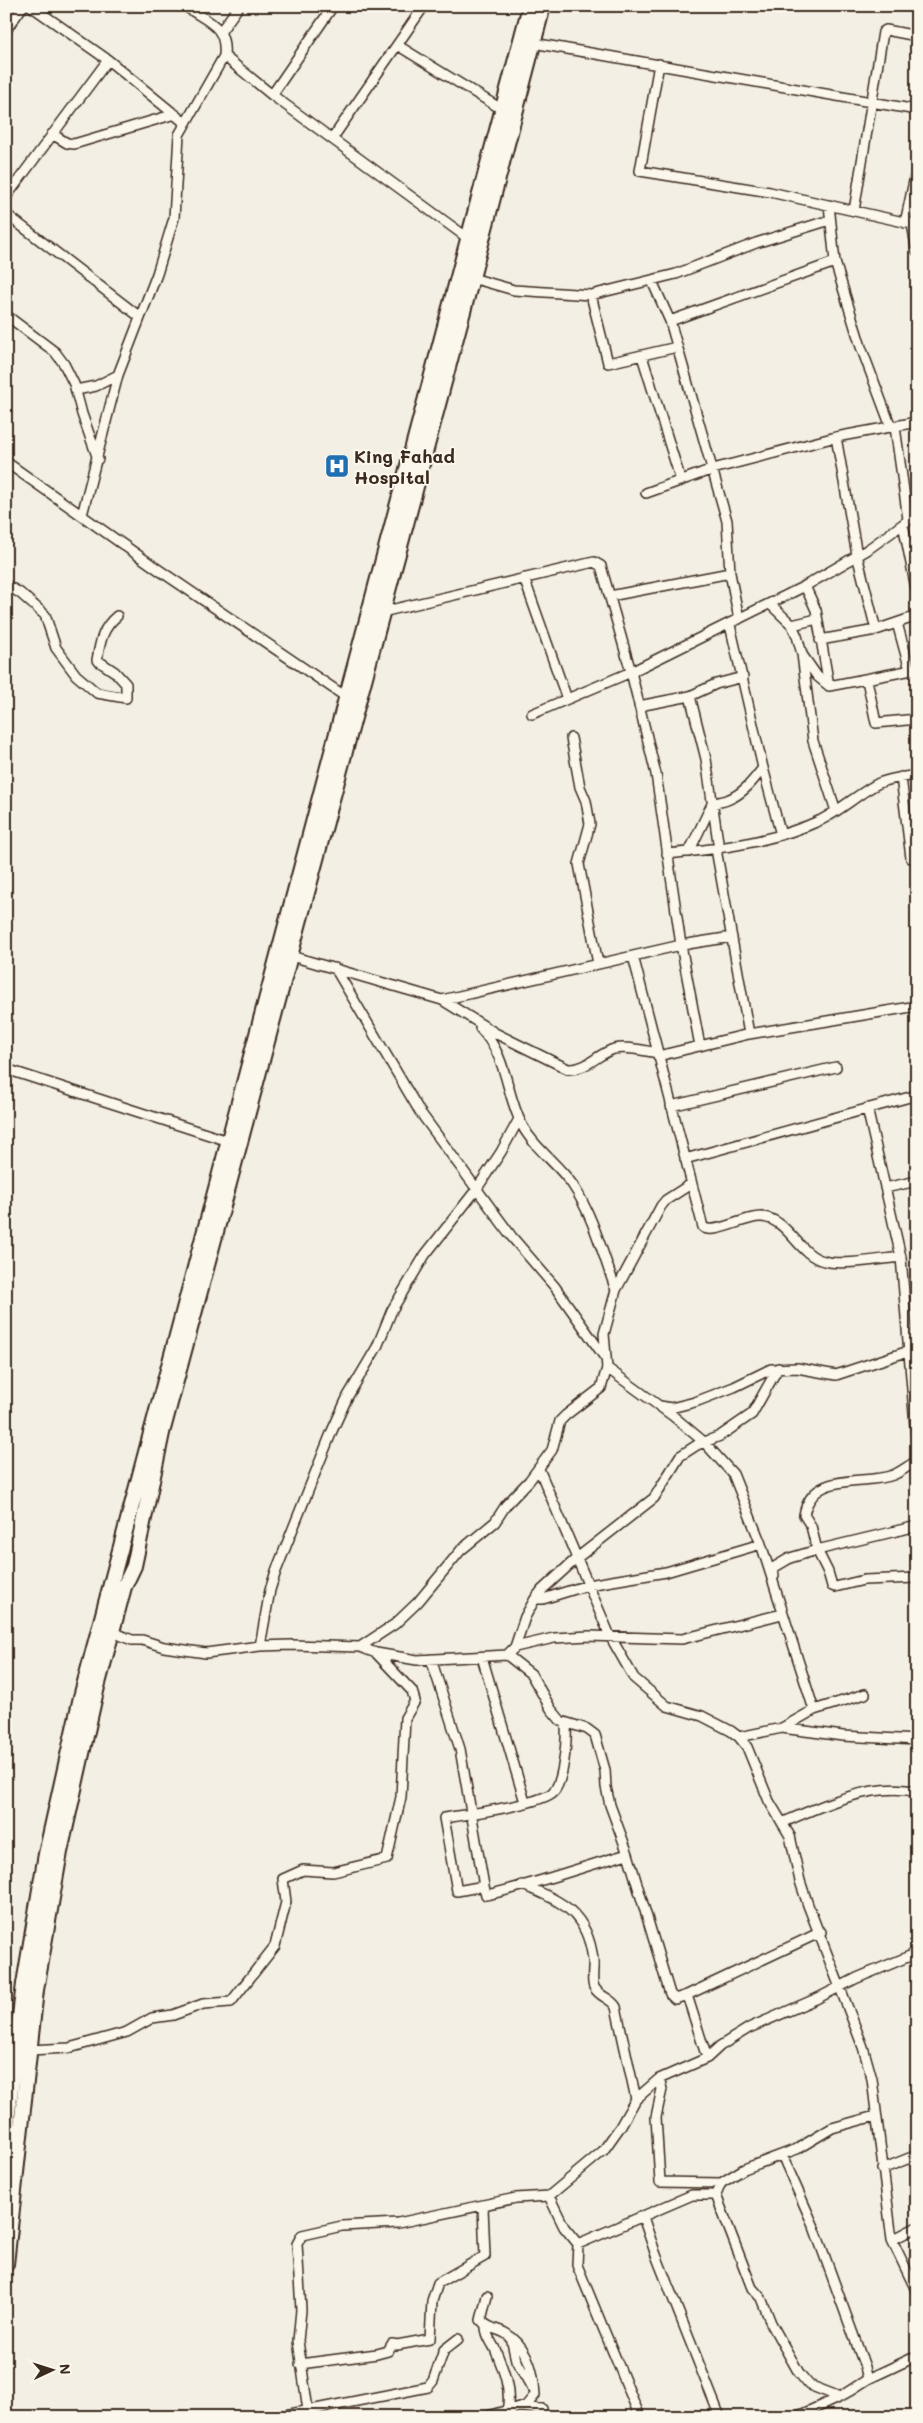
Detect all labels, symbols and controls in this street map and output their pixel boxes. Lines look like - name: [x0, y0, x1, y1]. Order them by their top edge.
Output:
- place label: King Fahad Hospital: [354, 444, 455, 489]
- hospital icon: King Fahad Hospital: [324, 453, 350, 479]
- north arrow: [28, 2346, 78, 2396]
- text: N: [56, 2363, 75, 2375]

